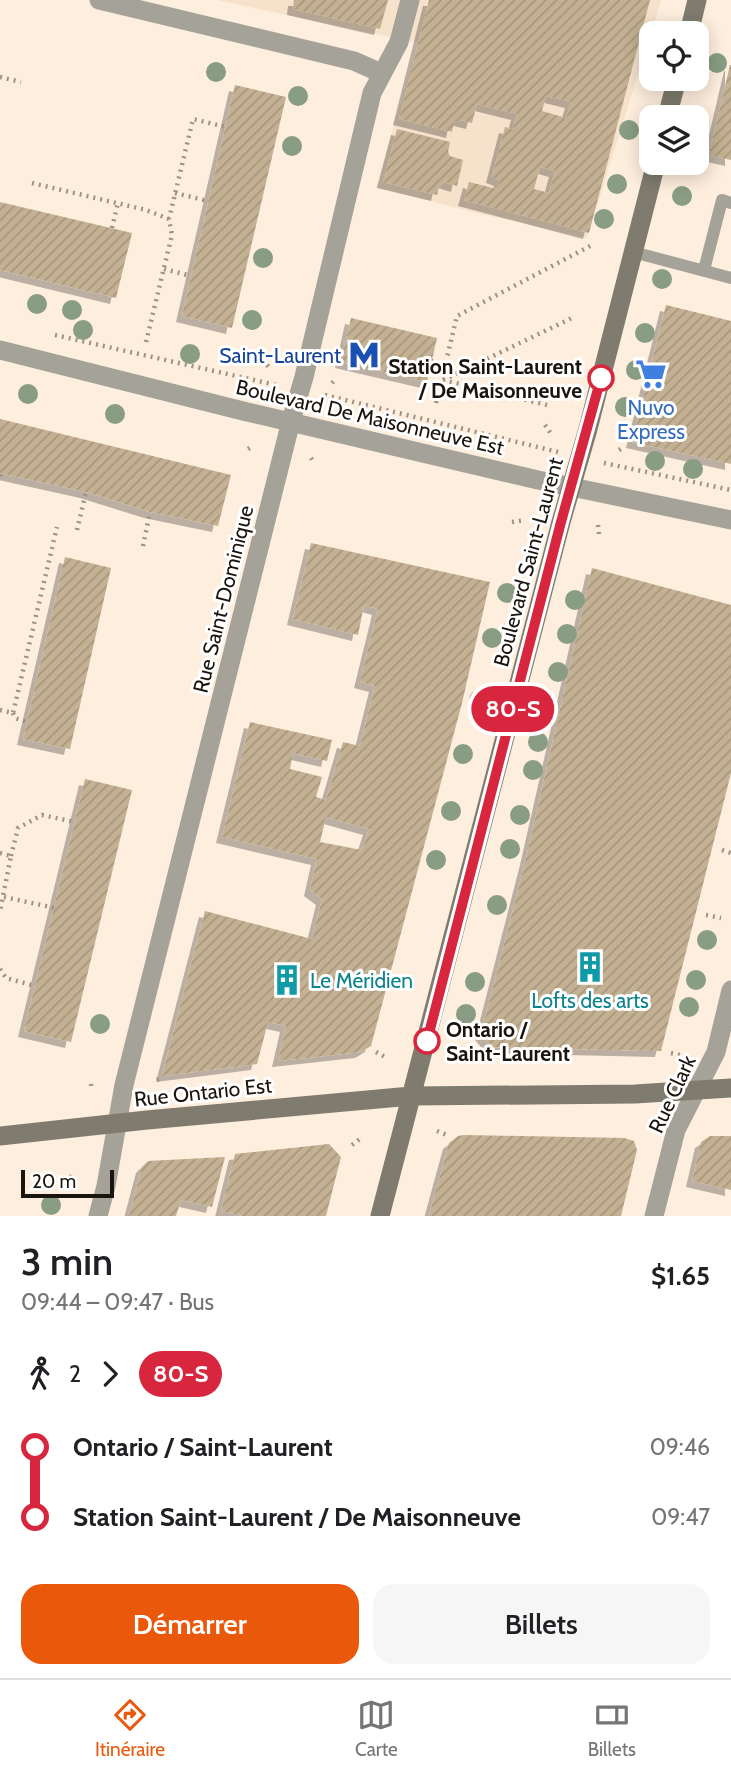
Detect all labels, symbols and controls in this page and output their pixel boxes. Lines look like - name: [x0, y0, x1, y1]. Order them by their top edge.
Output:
- map controls: [639, 21, 709, 175]
- button: locate: [639, 21, 709, 91]
- button: layers: [639, 105, 709, 175]
- metro station icon: Saint-Laurent: [347, 338, 381, 372]
- place label: Saint-Laurent: [219, 343, 341, 368]
- place label: Station Saint-Laurent / De Maisonneuve: [388, 354, 582, 403]
- supermarket icon: Nuvo Express: [634, 357, 668, 391]
- marker: Station Saint-Laurent / De Maisonneuve: [588, 365, 614, 391]
- street label: Boulevard De Maisonneuve Est: [234, 374, 506, 460]
- place label: Nuvo Express: [617, 395, 685, 444]
- street label: Boulevard Saint-Laurent: [488, 455, 568, 669]
- street label: Rue Saint-Dominique: [188, 502, 258, 695]
- line badge: 80-S: [464, 686, 562, 732]
- text: 80-S: [485, 694, 541, 723]
- building icon: Lofts des arts: [573, 950, 607, 984]
- building icon: Le Méridien: [270, 963, 304, 997]
- place label: Le Méridien: [310, 968, 413, 993]
- place label: Lofts des arts: [531, 988, 649, 1013]
- place label: Ontario / Saint-Laurent: [446, 1017, 570, 1066]
- marker: Ontario / Saint-Laurent: [414, 1028, 440, 1054]
- street label: Rue Clark: [643, 1051, 701, 1137]
- street label: Rue Ontario Est: [133, 1072, 273, 1112]
- scale bar: [21, 1167, 114, 1199]
- text: 20 m: [32, 1170, 76, 1193]
- text: 3 min: [21, 1238, 113, 1285]
- text: $1.65: [651, 1260, 710, 1292]
- text: 09:44 – 09:47 · Bus: [21, 1288, 214, 1316]
- icon: walk: [21, 1355, 59, 1393]
- icon: forward: [91, 1355, 129, 1393]
- text: 80-S: [153, 1359, 208, 1388]
- text: 2: [69, 1360, 81, 1388]
- text: Ontario / Saint-Laurent: [73, 1431, 333, 1463]
- text: 09:46: [650, 1433, 710, 1461]
- text: Station Saint-Laurent / De Maisonneuve: [73, 1501, 521, 1533]
- text: 09:47: [651, 1503, 710, 1531]
- button: Démarrer: [21, 1584, 359, 1664]
- button: Billets: [373, 1584, 710, 1664]
- tab: Itinéraire: [95, 1696, 165, 1761]
- tab: Carte: [355, 1696, 398, 1761]
- tab: Billets: [588, 1696, 636, 1761]

